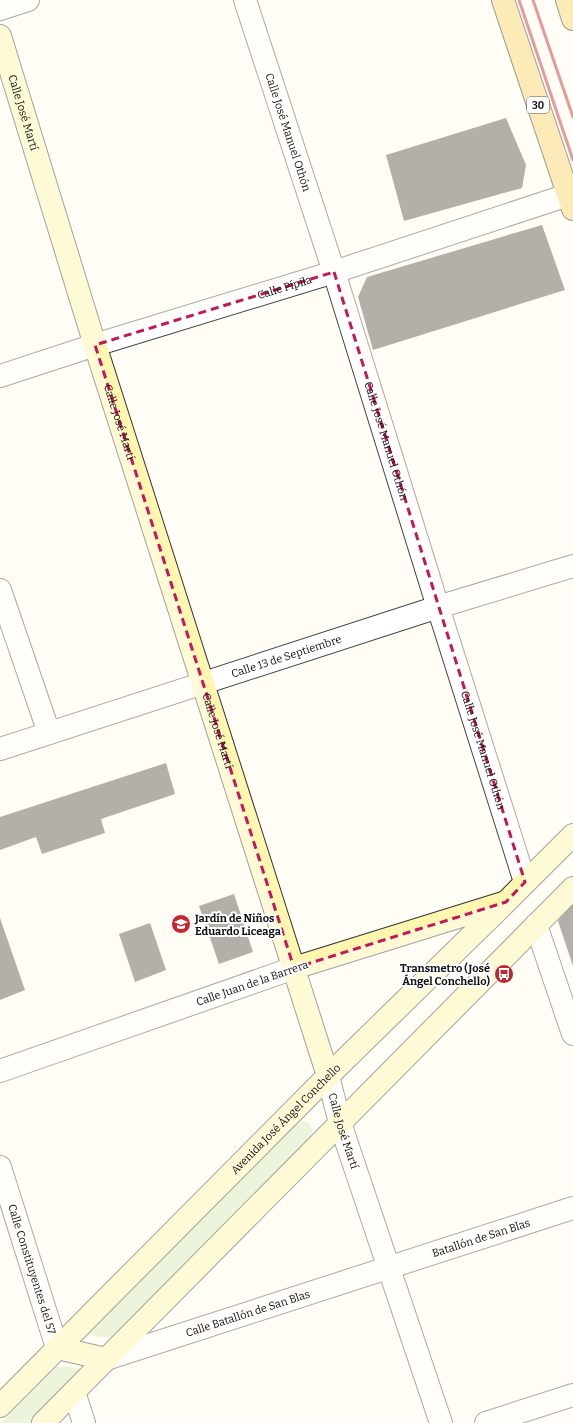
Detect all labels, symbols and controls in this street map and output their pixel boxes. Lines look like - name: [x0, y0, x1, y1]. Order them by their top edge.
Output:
- street label: Calle José Manuel Othón: [262, 71, 313, 193]
- street label: Calle José Martí: [5, 73, 41, 153]
- road number: 30: [527, 97, 549, 113]
- street label: Calle Pípila: [256, 273, 313, 302]
- street label: Calle José Manuel Othón: [361, 380, 411, 502]
- street label: Calle José Martí: [101, 383, 137, 462]
- street label: Calle 13 de Septiembre: [230, 633, 343, 681]
- street label: Calle José Manuel Othón: [458, 689, 508, 811]
- street label: Calle José Martí: [199, 691, 236, 771]
- place label: Jardín de Niños Eduardo Liceaga: [194, 912, 282, 938]
- school or university icon: Jardín de Niños Eduardo Liceaga: [170, 913, 192, 935]
- street label: Calle Juan de la Barrera: [194, 958, 310, 1009]
- place label: Transmetro (José Ángel Conchello): [400, 962, 491, 988]
- bus stop icon: Transmetro (José Ángel Conchello): [493, 963, 515, 985]
- street label: Avenida José Ángel Conchello: [228, 1061, 343, 1177]
- street label: Calle José Martí: [326, 1092, 361, 1171]
- street label: Calle Constituyentes del 57: [5, 1203, 58, 1336]
- street label: Batallón de San Blas: [430, 1216, 532, 1260]
- street label: Calle Batallón de San Blas: [184, 1287, 312, 1340]

